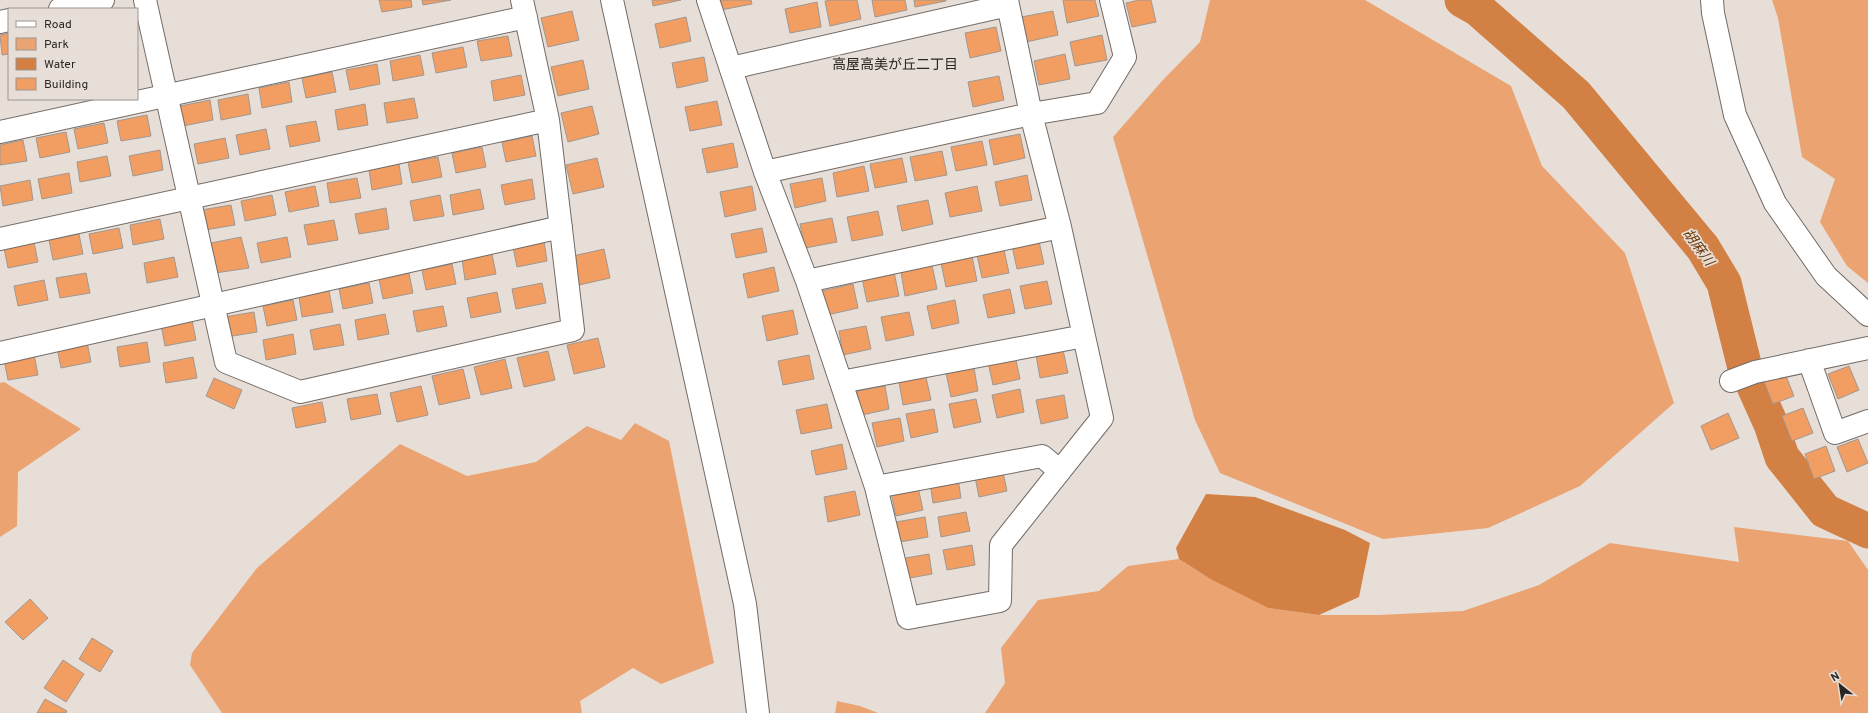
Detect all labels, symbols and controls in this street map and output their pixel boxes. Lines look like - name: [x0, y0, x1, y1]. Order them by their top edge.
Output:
- legend: [8, 8, 138, 100]
- text: Road: [44, 17, 72, 33]
- text: Park: [44, 37, 69, 53]
- text: Water: [44, 57, 76, 73]
- district label: 高屋高美が丘二丁目: [832, 57, 958, 74]
- text: Building: [44, 77, 88, 93]
- water label: 胡麻川: [1679, 226, 1718, 271]
- north arrow: [1820, 665, 1860, 705]
- text: N: [1829, 669, 1842, 685]

